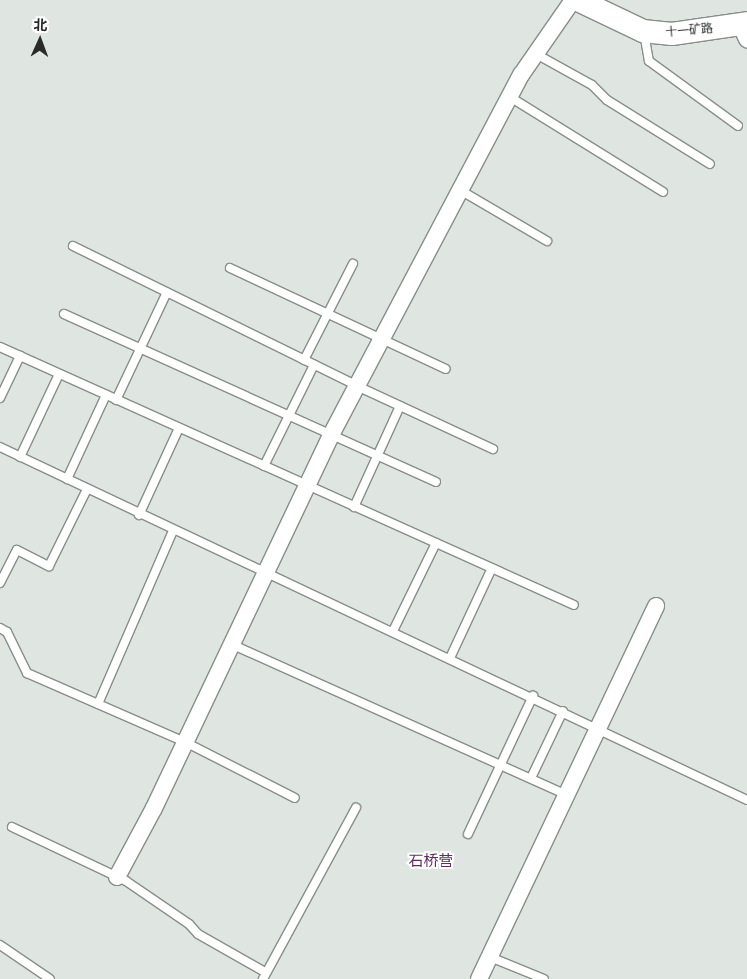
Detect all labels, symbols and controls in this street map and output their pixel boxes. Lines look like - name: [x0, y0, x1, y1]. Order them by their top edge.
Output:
- north arrow: [15, 15, 65, 65]
- text: 北: [33, 16, 48, 34]
- street label: 十一矿路: [664, 21, 714, 39]
- district label: 石桥营: [409, 852, 453, 870]

